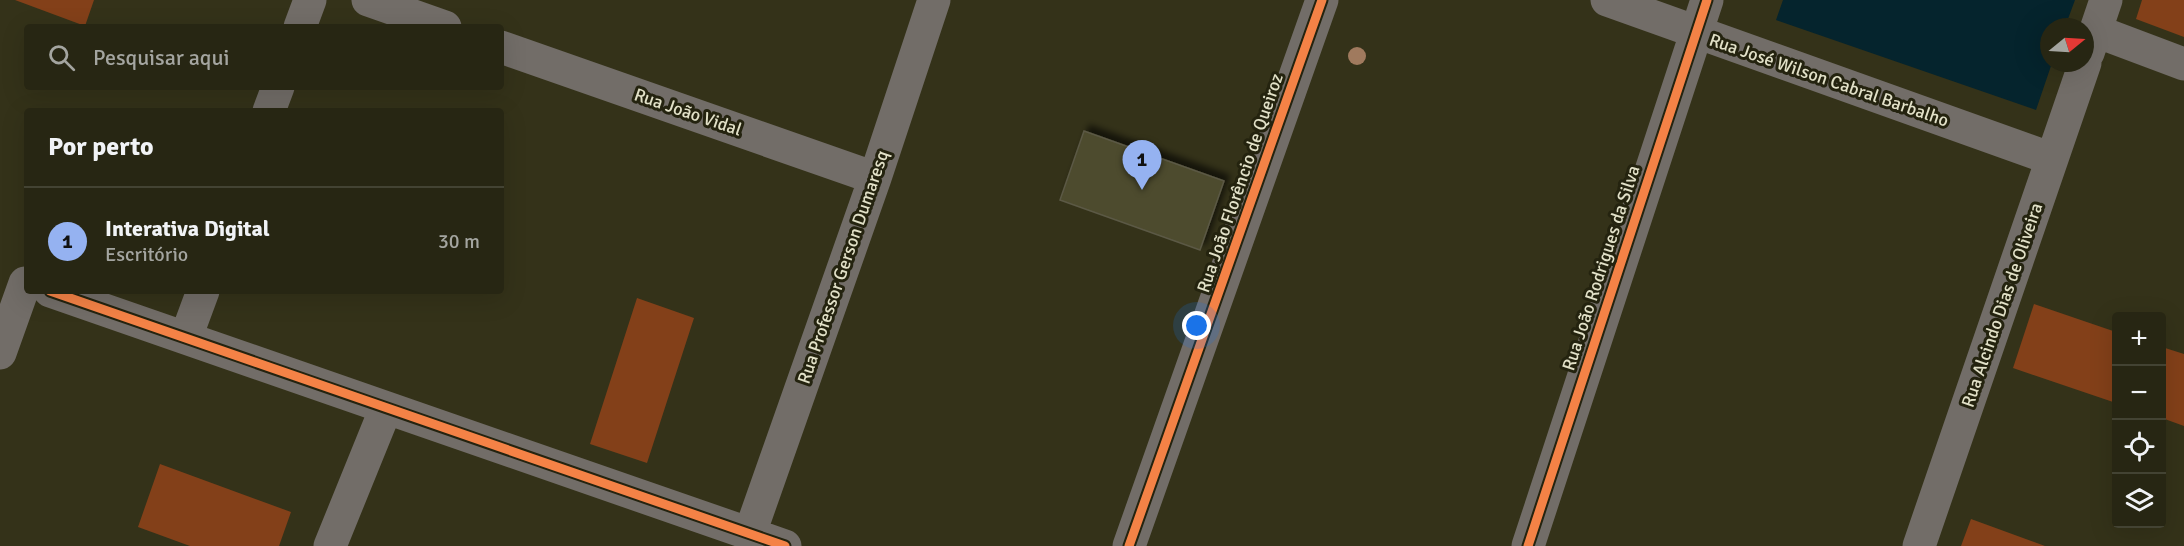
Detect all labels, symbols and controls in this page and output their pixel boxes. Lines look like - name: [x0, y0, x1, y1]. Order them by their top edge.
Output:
- north arrow: [2040, 18, 2094, 72]
- search box: [24, 24, 504, 90]
- street label: Rua José Wilson Cabral Barbalho: [1706, 29, 1952, 131]
- icon: search: [45, 41, 78, 74]
- text: Pesquisar aqui: [93, 44, 229, 71]
- street label: Rua João Florêncio de Queiroz: [1192, 71, 1288, 295]
- street label: Rua João Vidal: [631, 83, 745, 141]
- text: Por perto: [48, 131, 154, 163]
- pin: 1: [1122, 140, 1162, 190]
- street label: Rua Professor Gerson Dumaresq: [793, 147, 893, 387]
- street label: Rua João Rodrigues da Silva: [1557, 163, 1645, 373]
- street label: Rua Alcindo Dias de Oliveira: [1957, 200, 2047, 410]
- text: Interativa Digital: [105, 215, 270, 242]
- text: 1: [62, 229, 73, 254]
- text: 30 m: [438, 229, 480, 254]
- text: Escritório: [105, 242, 188, 267]
- your location: [1182, 311, 1211, 340]
- map controls: [2112, 312, 2166, 528]
- button: +: [2112, 312, 2166, 366]
- button: −: [2112, 366, 2166, 420]
- button: locate: [2112, 420, 2166, 474]
- button: layers: [2112, 474, 2166, 528]

